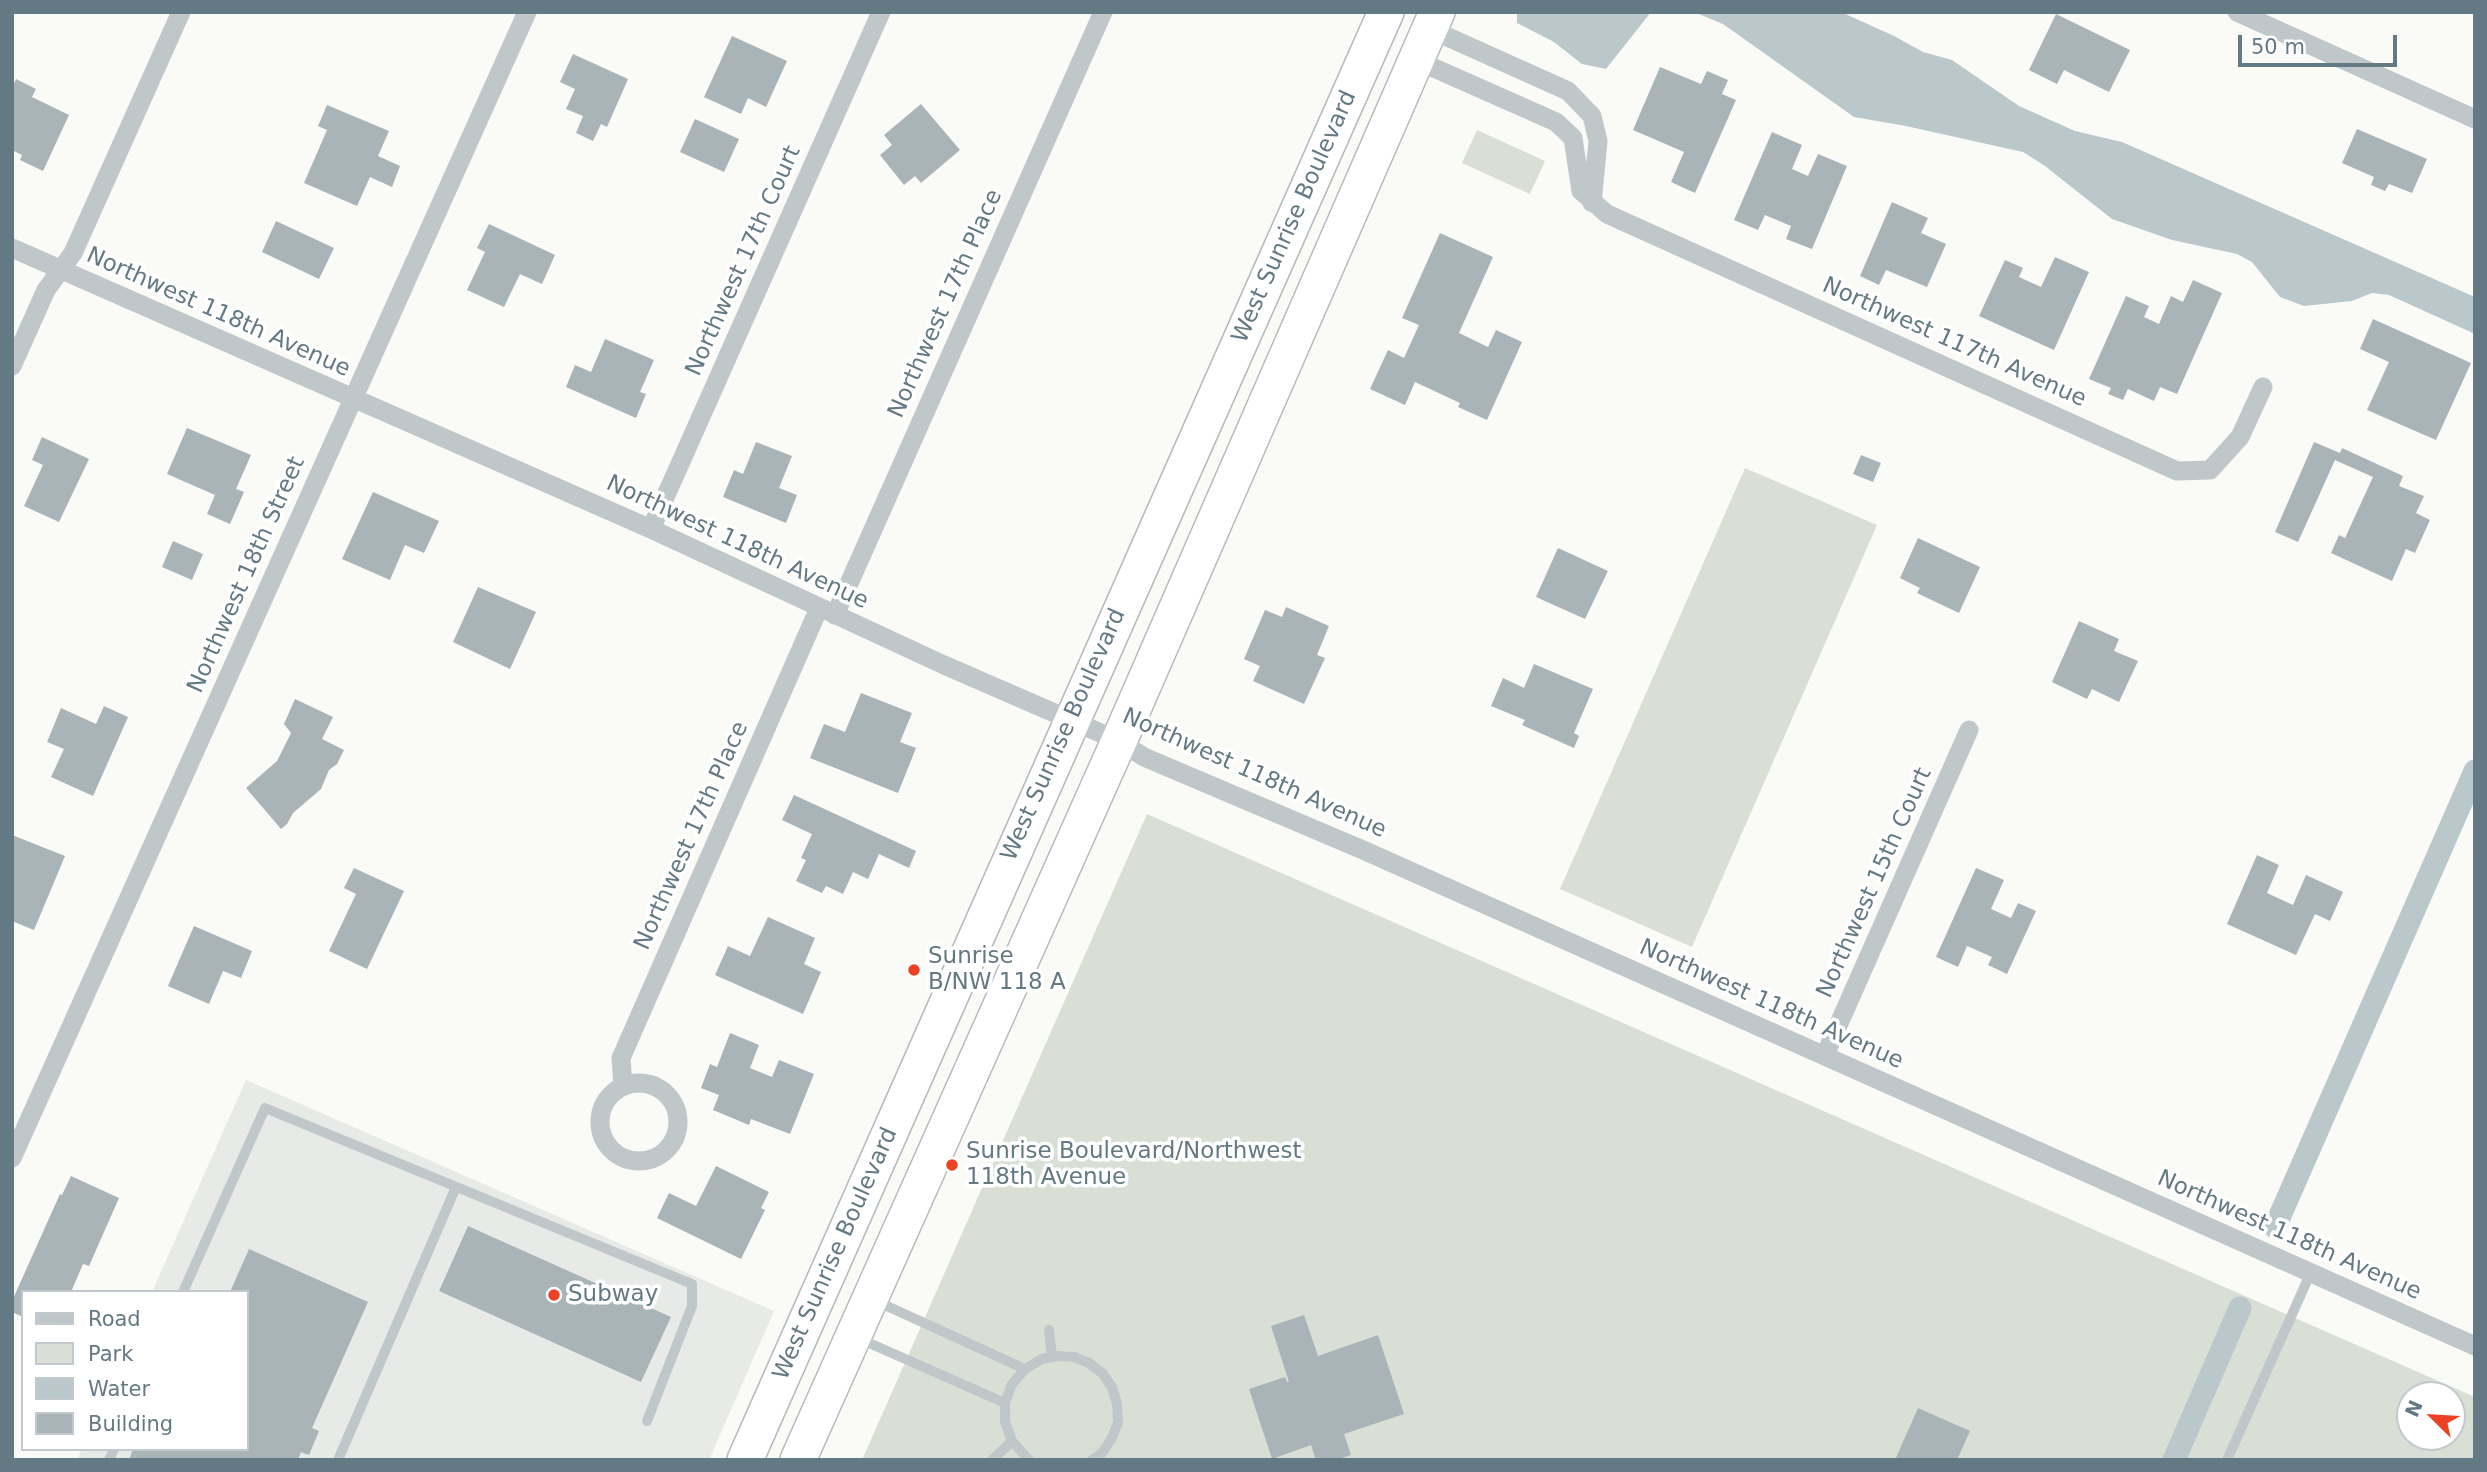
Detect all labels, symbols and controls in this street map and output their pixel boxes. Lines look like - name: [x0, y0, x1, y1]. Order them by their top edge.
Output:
- scale bar: [2242, 21, 2401, 65]
- text: 50 m: [2251, 35, 2305, 59]
- street label: West Sunrise Boulevard: [1227, 87, 1363, 347]
- street label: Northwest 17th Court: [681, 142, 807, 380]
- street label: Northwest 17th Place: [883, 186, 1009, 422]
- street label: Northwest 118th Avenue: [82, 242, 354, 384]
- street label: Northwest 117th Avenue: [1818, 272, 2090, 414]
- street label: Northwest 18th Street: [182, 453, 312, 697]
- street label: Northwest 118th Avenue: [602, 470, 872, 616]
- street label: West Sunrise Boulevard: [996, 605, 1132, 865]
- street label: Northwest 118th Avenue: [1118, 703, 1390, 845]
- street label: Northwest 17th Place: [629, 718, 755, 954]
- street label: Northwest 15th Court: [1812, 764, 1938, 1002]
- street label: Northwest 118th Avenue: [1635, 934, 1907, 1076]
- place label: Sunrise B/NW 118 A: [928, 943, 1066, 997]
- marker: Sunrise B/NW 118 A: [906, 962, 922, 978]
- street label: West Sunrise Boulevard: [768, 1124, 904, 1384]
- place label: Sunrise Boulevard/Northwest 118th Avenue: [966, 1138, 1301, 1192]
- marker: Sunrise Boulevard/Northwest 118th Avenue: [944, 1157, 960, 1173]
- street label: Northwest 118th Avenue: [2153, 1165, 2425, 1307]
- place label: Subway: [568, 1281, 658, 1309]
- marker: Subway: [546, 1287, 562, 1303]
- legend: [21, 1290, 248, 1451]
- text: Road: [88, 1307, 141, 1331]
- text: Park: [88, 1342, 133, 1366]
- text: Water: [88, 1377, 150, 1401]
- north arrow: [2396, 1381, 2466, 1451]
- text: N: [2400, 1397, 2427, 1420]
- text: Building: [88, 1412, 173, 1436]

